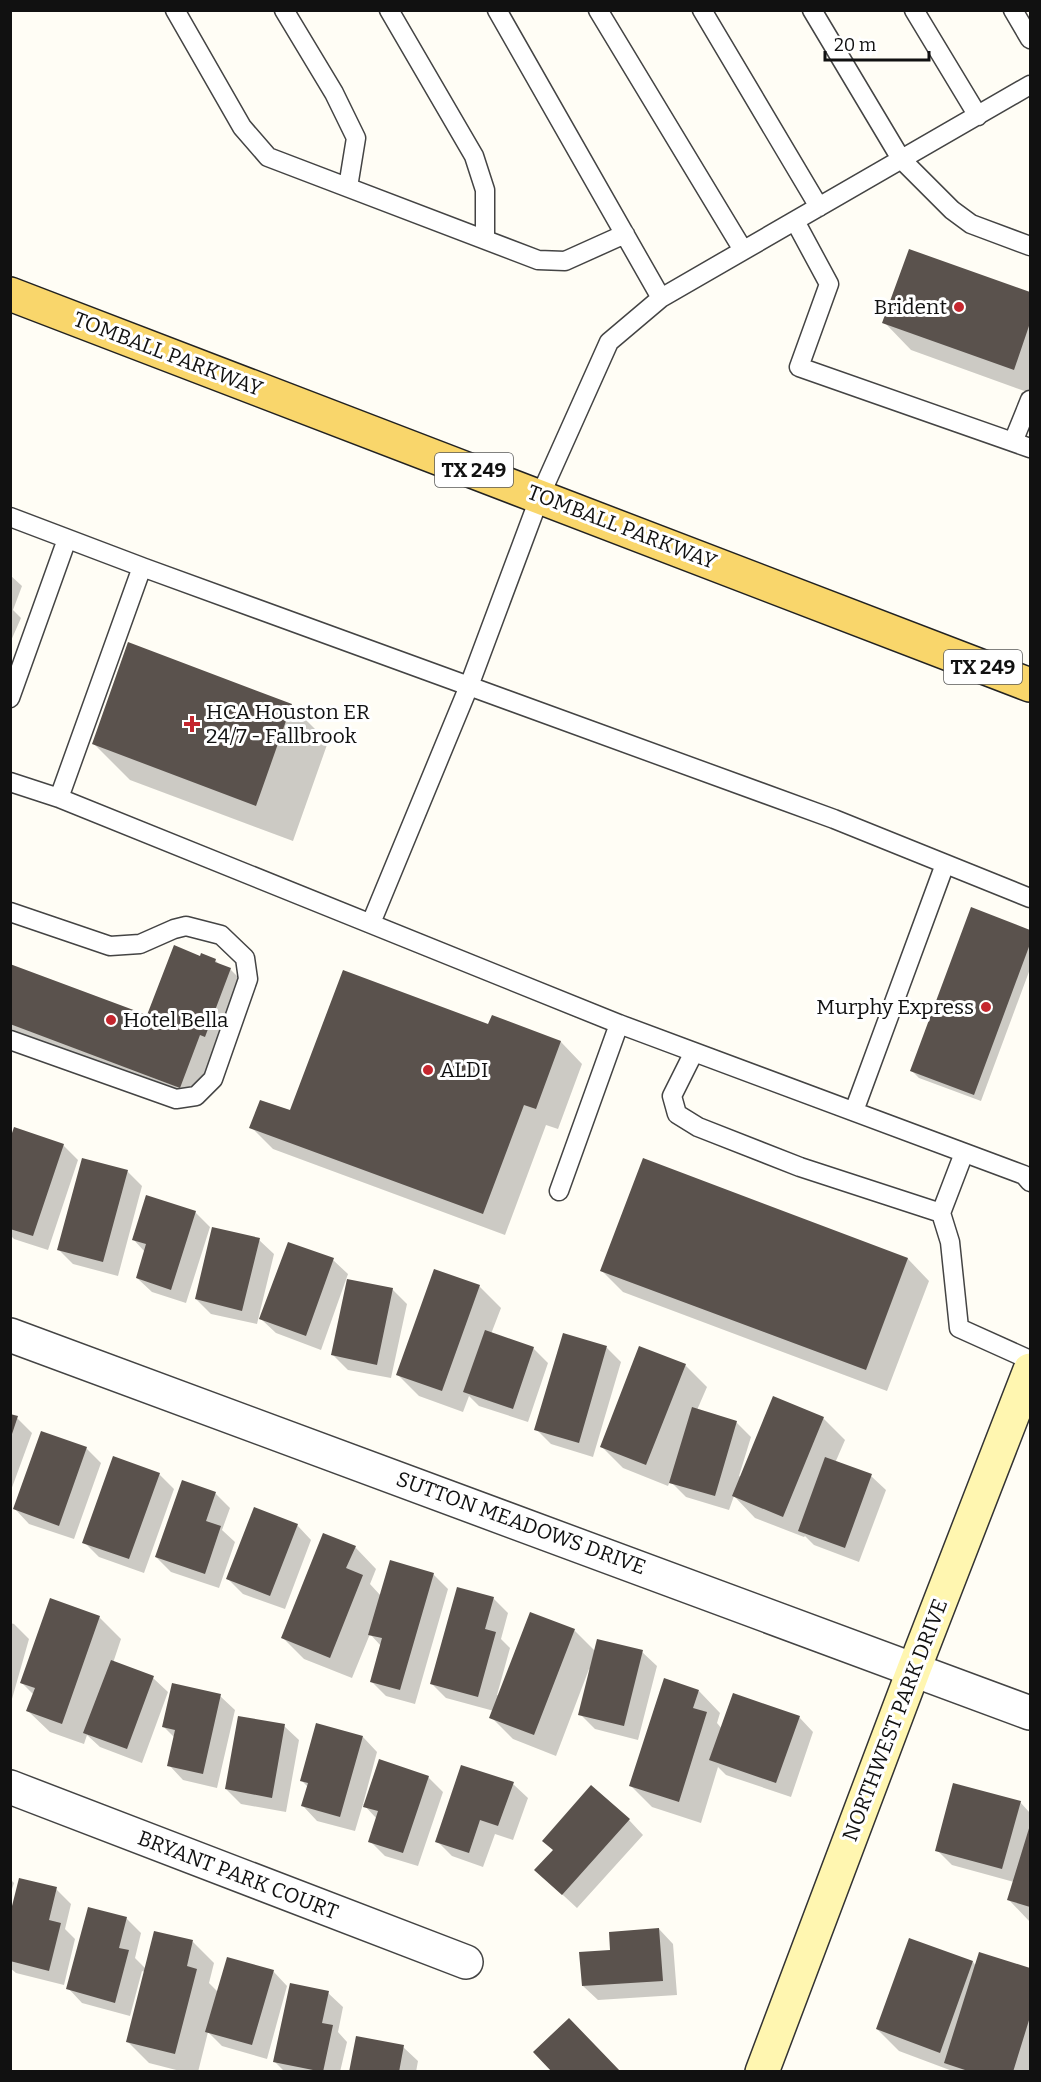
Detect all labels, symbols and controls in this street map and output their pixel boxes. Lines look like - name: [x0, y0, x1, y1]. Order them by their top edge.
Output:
- scale bar: [825, 24, 928, 62]
- text: 20 m: [834, 34, 876, 56]
- place label: Brident: [874, 294, 947, 320]
- marker: Brident: [952, 300, 966, 314]
- street label: TOMBALL PARKWAY: [70, 306, 267, 402]
- road number: TX 249: [435, 453, 513, 487]
- street label: TOMBALL PARKWAY: [524, 479, 721, 575]
- road number: TX 249: [944, 650, 1022, 684]
- place label: HCA Houston ER 24/7 - Fallbrook: [206, 699, 370, 749]
- marker: HCA Houston ER 24/7 - Fallbrook: [183, 715, 201, 733]
- place label: Murphy Express: [816, 994, 974, 1020]
- marker: Murphy Express: [979, 1000, 993, 1014]
- place label: Hotel Bella: [123, 1007, 229, 1033]
- marker: Hotel Bella: [104, 1013, 118, 1027]
- place label: ALDI: [440, 1057, 488, 1083]
- marker: ALDI: [421, 1063, 435, 1077]
- street label: SUTTON MEADOWS DRIVE: [393, 1466, 649, 1580]
- street label: NORTHWEST PARK DRIVE: [837, 1595, 953, 1845]
- street label: BRYANT PARK COURT: [134, 1825, 342, 1925]

